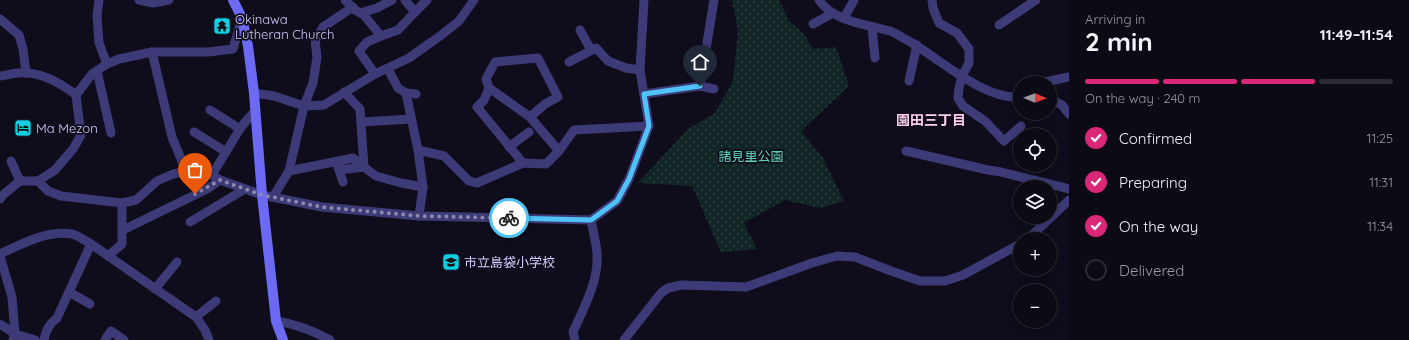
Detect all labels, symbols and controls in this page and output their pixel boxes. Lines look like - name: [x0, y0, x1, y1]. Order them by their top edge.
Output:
- place label: Okinawa Lutheran Church: [235, 11, 334, 42]
- text: Arriving in: [1085, 11, 1145, 27]
- temple icon: Okinawa Lutheran Church: [212, 16, 232, 36]
- text: 2 min: [1085, 25, 1153, 58]
- text: 11:49–11:54: [1320, 25, 1393, 44]
- pin: [683, 45, 717, 86]
- icon: home: [689, 51, 711, 73]
- north arrow: [1013, 76, 1057, 120]
- map controls: [1013, 76, 1057, 328]
- text: On the way · 240 m: [1085, 90, 1200, 106]
- district label: 園田三丁目: [896, 111, 966, 129]
- hotel icon: Ma Mezon: [13, 118, 33, 138]
- place label: Ma Mezon: [36, 120, 98, 136]
- icon: check: [1085, 127, 1107, 149]
- button: locate: [1013, 128, 1057, 172]
- text: Confirmed: [1119, 129, 1192, 148]
- text: 11:25: [1367, 130, 1393, 146]
- park label: 諸見里公園: [718, 148, 784, 164]
- pin: [178, 153, 212, 194]
- icon: bag: [184, 159, 206, 181]
- icon: check: [1085, 171, 1107, 193]
- text: Preparing: [1119, 173, 1187, 192]
- text: 11:31: [1369, 174, 1393, 190]
- button: layers: [1013, 180, 1057, 224]
- courier: [489, 198, 529, 238]
- icon: bike: [498, 207, 520, 229]
- icon: check: [1085, 215, 1107, 237]
- text: On the way: [1119, 217, 1198, 236]
- text: 11:34: [1367, 218, 1393, 234]
- button: +: [1013, 232, 1057, 276]
- school or university icon: 市立島袋小学校: [441, 252, 461, 272]
- place label: 市立島袋小学校: [464, 254, 555, 270]
- text: Delivered: [1119, 261, 1184, 280]
- button: −: [1013, 284, 1057, 328]

